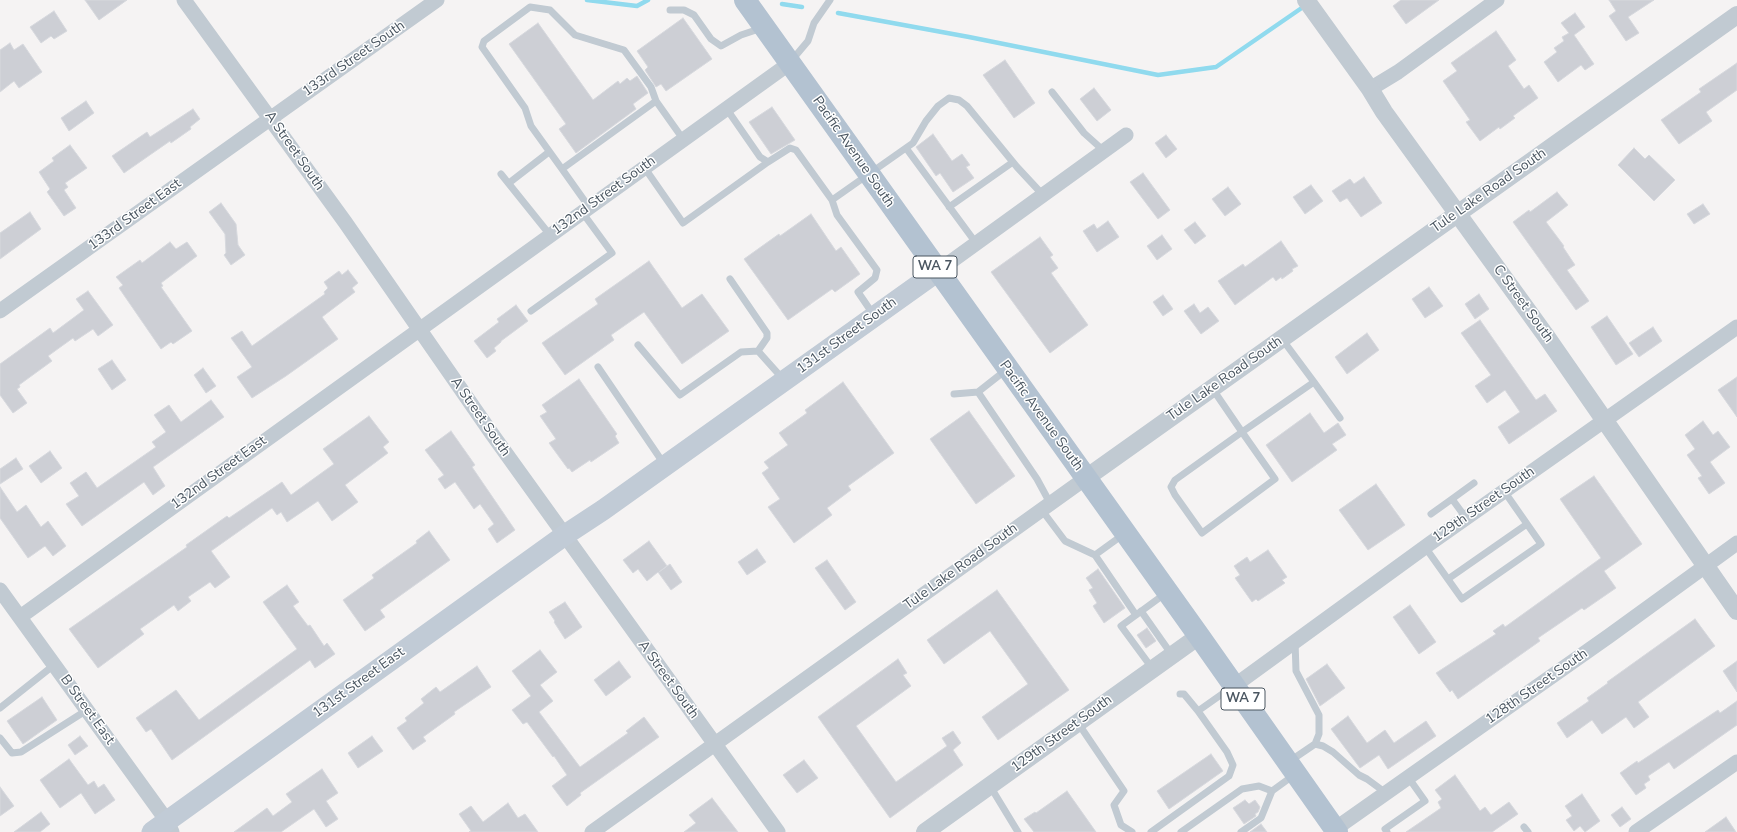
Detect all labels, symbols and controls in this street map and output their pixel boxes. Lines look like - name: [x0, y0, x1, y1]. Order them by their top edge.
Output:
- street label: 133rd Street South: [300, 17, 408, 101]
- street label: Pacific Avenue South: [808, 93, 898, 211]
- street label: A Street South: [261, 108, 327, 194]
- street label: Tule Lake Road South: [1428, 145, 1550, 237]
- street label: 132nd Street South: [549, 153, 659, 239]
- street label: 133rd Street East: [85, 176, 185, 254]
- road number: WA 7: [913, 256, 957, 278]
- street label: C Street South: [1489, 262, 1557, 346]
- street label: 131st Street South: [794, 294, 900, 378]
- street label: Tule Lake Road South: [1164, 333, 1286, 425]
- street label: Pacific Avenue South: [995, 358, 1087, 474]
- street label: A Street South: [447, 374, 513, 460]
- street label: 132nd Street East: [168, 433, 270, 513]
- street label: 129th Street South: [1430, 464, 1538, 546]
- street label: Tule Lake Road South: [901, 520, 1021, 614]
- street label: A Street South: [634, 638, 702, 722]
- street label: 131st Street East: [310, 644, 408, 722]
- street label: 128th Street South: [1483, 646, 1591, 728]
- street label: B Street East: [56, 672, 118, 748]
- road number: WA 7: [1221, 688, 1265, 710]
- street label: 129th Street South: [1008, 692, 1116, 776]

